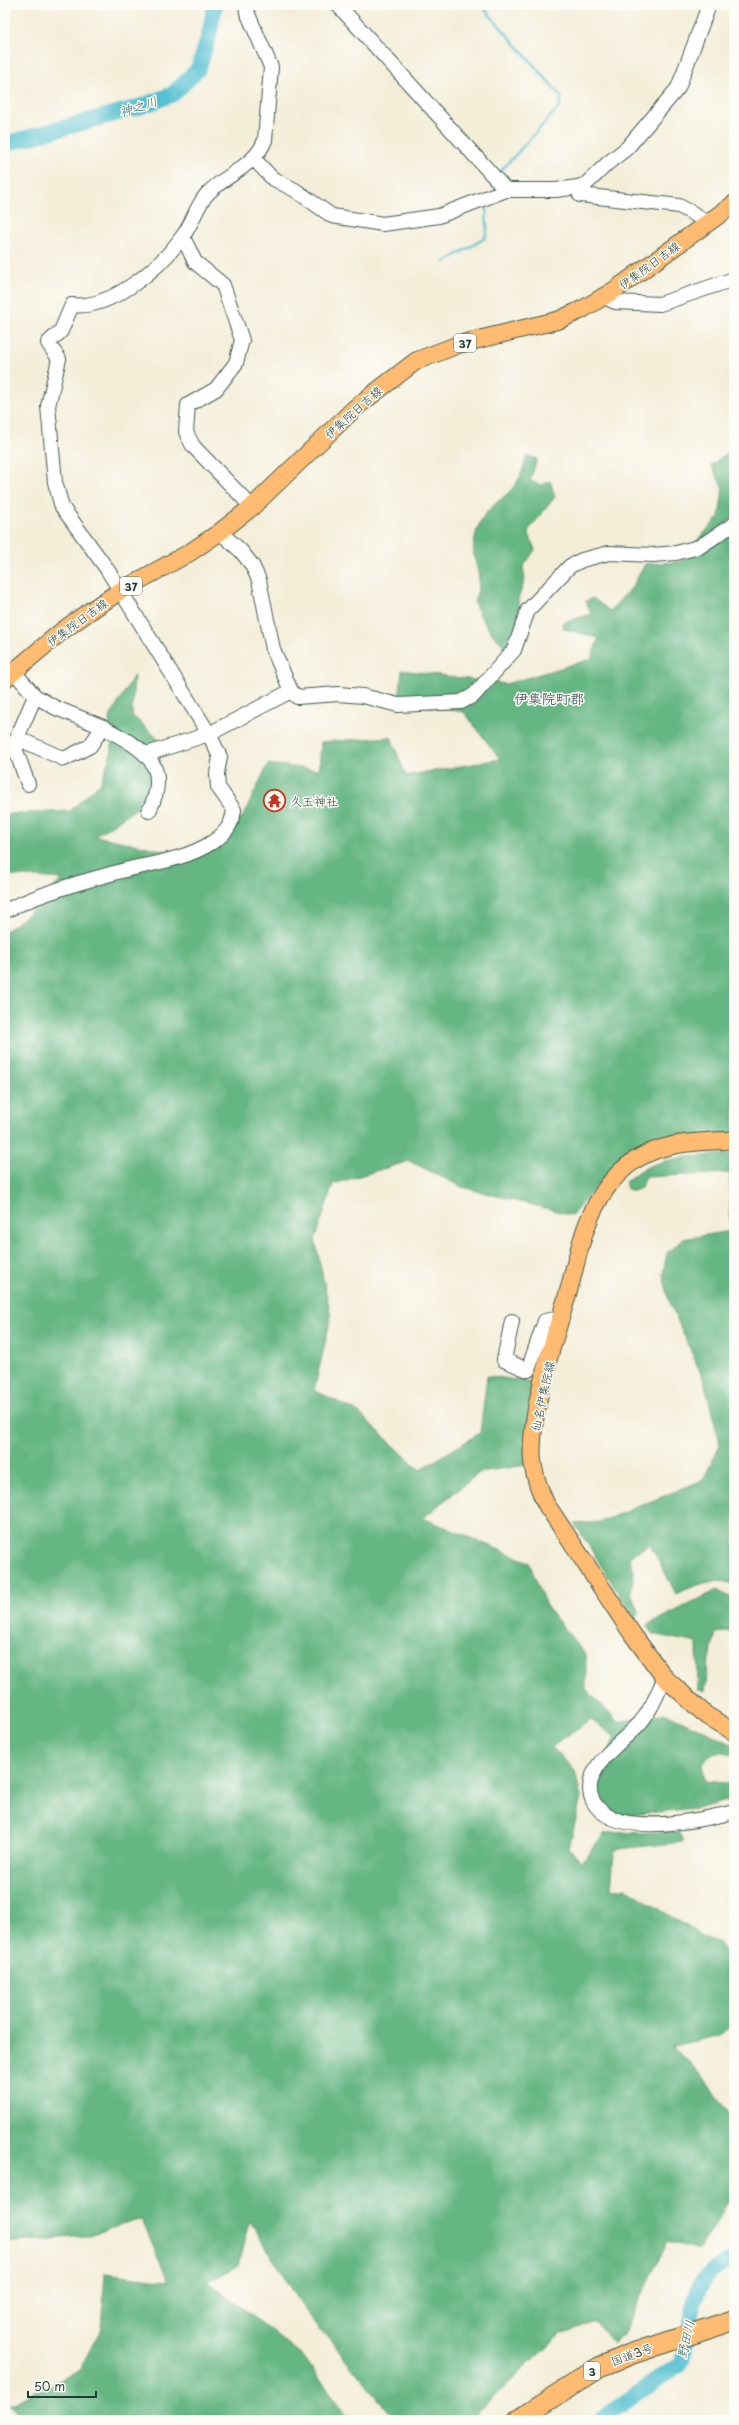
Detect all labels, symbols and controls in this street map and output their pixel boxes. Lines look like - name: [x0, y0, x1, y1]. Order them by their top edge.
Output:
- water label: 神之川: [117, 91, 159, 121]
- street label: 伊集院日吉線: [615, 237, 683, 293]
- road number: 37: [454, 334, 476, 352]
- street label: 伊集院日吉線: [320, 381, 386, 443]
- road number: 37: [120, 577, 142, 595]
- street label: 伊集院日吉線: [43, 594, 111, 650]
- district label: 伊集院町郡: [514, 688, 584, 709]
- temple icon: 久玉神社: [262, 788, 288, 814]
- place label: 久玉神社: [290, 792, 338, 810]
- street label: 仙名伊集院線: [526, 1359, 558, 1433]
- water label: 野田川: [671, 2318, 699, 2360]
- street label: 国道3号: [608, 2338, 656, 2370]
- road number: 3: [584, 2362, 600, 2380]
- scale bar: [28, 2373, 96, 2399]
- text: 50 m: [34, 2377, 65, 2395]

